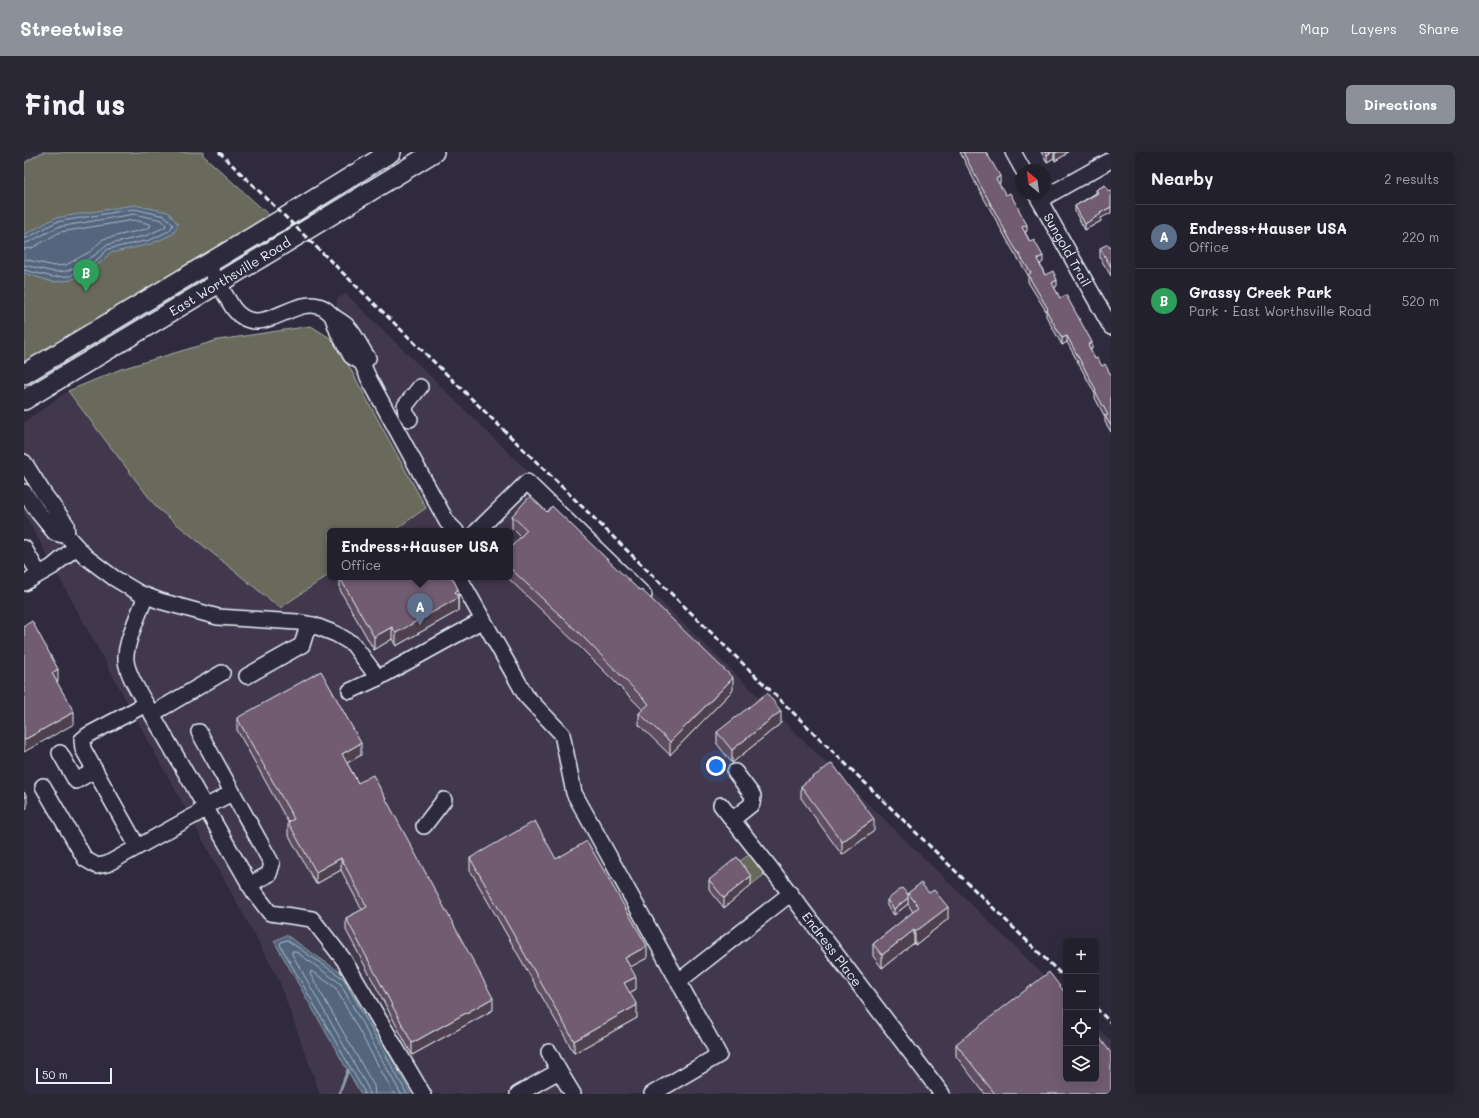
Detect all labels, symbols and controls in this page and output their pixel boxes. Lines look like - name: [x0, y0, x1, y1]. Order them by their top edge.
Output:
- text: Streetwise: [20, 16, 123, 41]
- text: Map: [1300, 19, 1329, 38]
- text: Layers: [1351, 19, 1397, 38]
- text: Share: [1419, 19, 1459, 38]
- button: Directions: [1346, 85, 1455, 124]
- text: Find us: [24, 86, 125, 122]
- north arrow: [1015, 164, 1051, 200]
- text: Nearby: [1151, 167, 1213, 189]
- text: 2 results: [1384, 170, 1439, 187]
- street label: Sungold Trail: [1040, 210, 1095, 289]
- text: Endress+Hauser USA: [1189, 218, 1347, 238]
- text: A: [1159, 228, 1169, 245]
- text: 220 m: [1402, 228, 1439, 245]
- street label: East Worthsville Road: [166, 233, 293, 319]
- text: Office: [1189, 238, 1229, 255]
- pin: B: [73, 259, 99, 292]
- text: Grassy Creek Park: [1189, 282, 1332, 302]
- text: B: [1160, 292, 1168, 309]
- text: 520 m: [1402, 292, 1439, 309]
- text: Park · East Worthsville Road: [1189, 302, 1371, 319]
- popup: [327, 528, 513, 580]
- text: Endress+Hauser USA: [341, 536, 499, 556]
- text: Office: [341, 556, 381, 573]
- pin: A: [407, 593, 433, 626]
- your location: [706, 756, 726, 776]
- street label: Endress Place: [799, 908, 866, 990]
- map controls: [1063, 938, 1099, 1082]
- button: +: [1063, 938, 1099, 974]
- button: −: [1063, 974, 1099, 1010]
- button: locate: [1063, 1010, 1099, 1046]
- button: layers: [1063, 1046, 1099, 1082]
- scale bar: [36, 1066, 112, 1085]
- text: 50 m: [42, 1067, 68, 1082]

